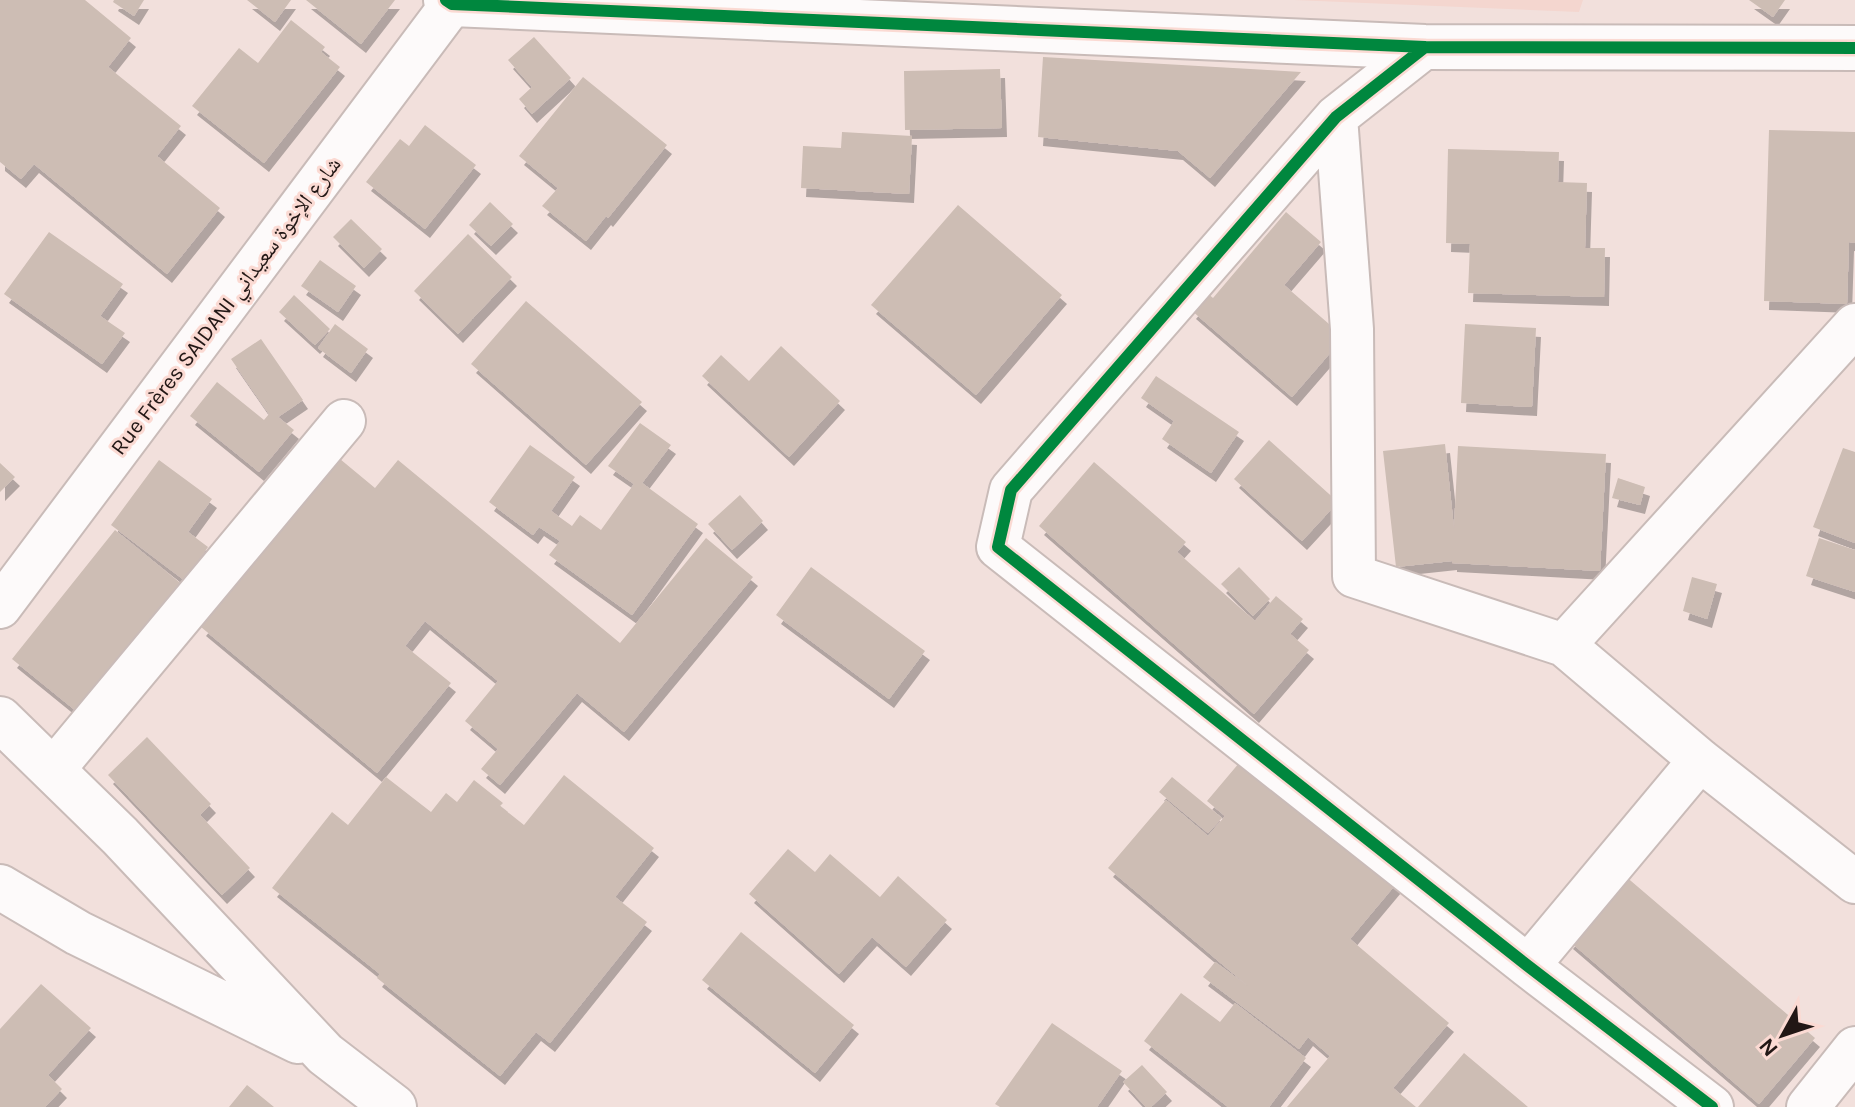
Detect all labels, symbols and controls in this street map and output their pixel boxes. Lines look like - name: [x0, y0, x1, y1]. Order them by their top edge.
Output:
- street label: Rue Frères SAIDANI شارع الإخوة سعيداني: [105, 152, 349, 462]
- north arrow: [1743, 995, 1823, 1075]
- text: N: [1753, 1033, 1783, 1062]

